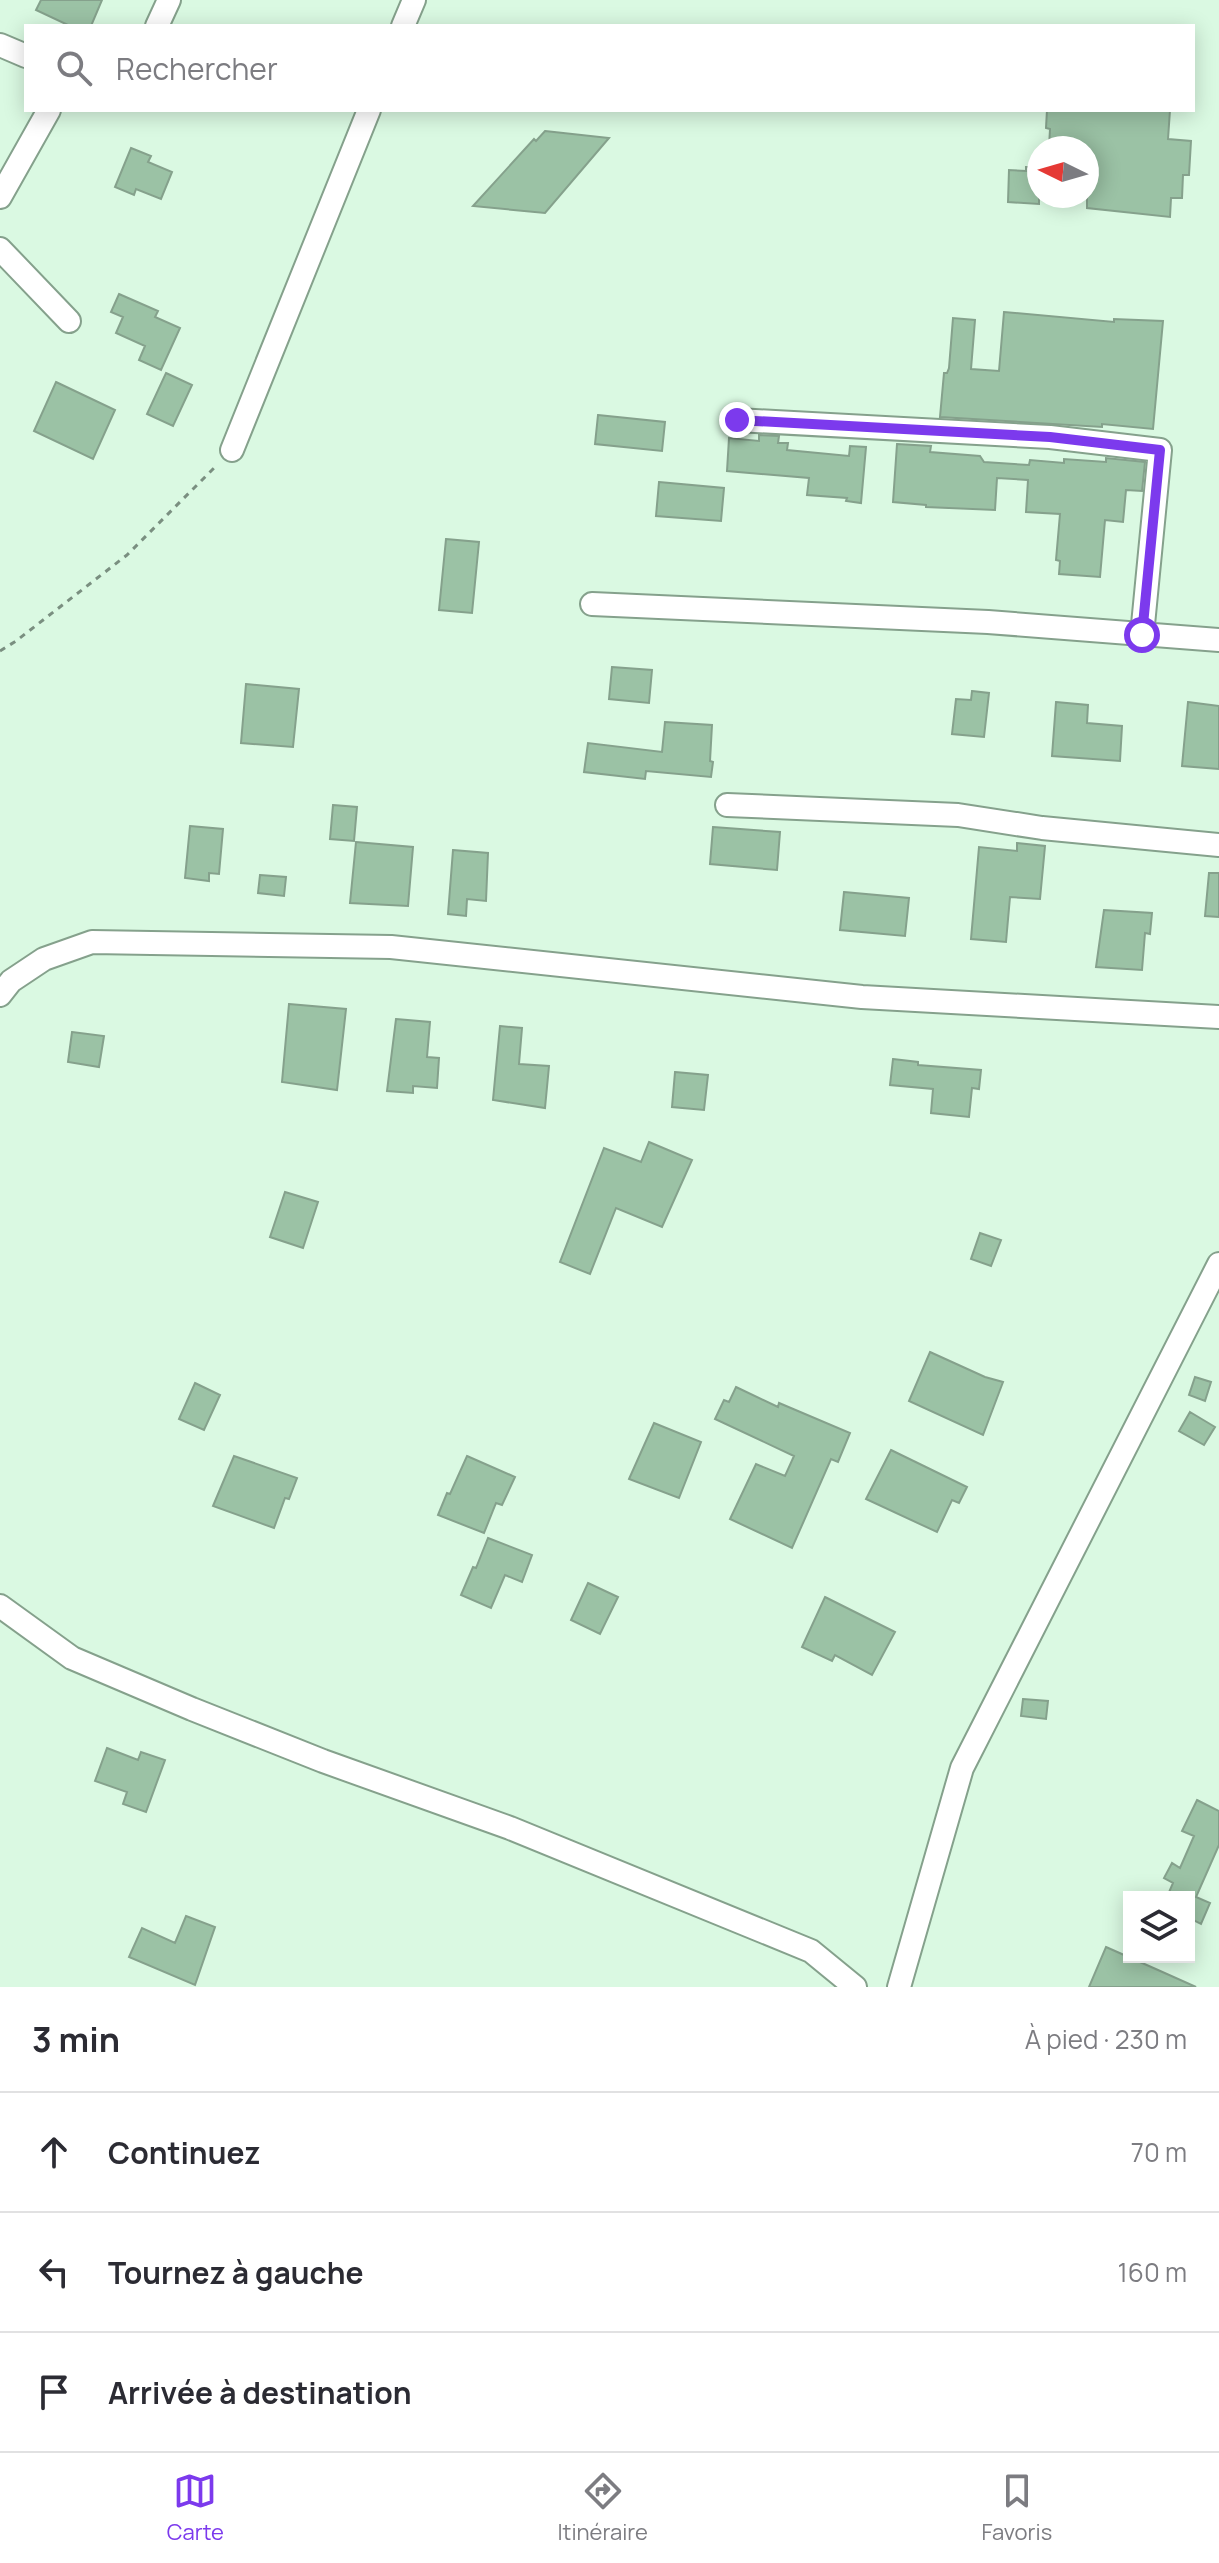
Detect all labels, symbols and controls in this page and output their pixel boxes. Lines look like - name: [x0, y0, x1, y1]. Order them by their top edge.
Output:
- search box: [24, 24, 1195, 112]
- icon: search: [52, 46, 96, 90]
- text: Rechercher: [116, 48, 278, 89]
- north arrow: [1027, 136, 1099, 208]
- route end: [719, 402, 755, 438]
- route start: [1124, 617, 1160, 653]
- map controls: [1123, 1891, 1195, 1963]
- button: layers: [1123, 1891, 1195, 1963]
- text: 3 min: [32, 2016, 120, 2062]
- text: À pied · 230 m: [1025, 2021, 1187, 2057]
- icon: ahead: [32, 2130, 76, 2174]
- text: Continuez: [108, 2132, 260, 2173]
- text: 70 m: [1131, 2134, 1187, 2170]
- icon: left: [32, 2250, 76, 2294]
- text: Tournez à gauche: [108, 2252, 364, 2293]
- text: 160 m: [1118, 2254, 1187, 2290]
- icon: arrive: [32, 2370, 76, 2414]
- text: Arrivée à destination: [108, 2372, 411, 2413]
- tab: Carte: [167, 2469, 224, 2547]
- tab: Itinéraire: [557, 2469, 648, 2547]
- tab: Favoris: [981, 2469, 1052, 2547]

